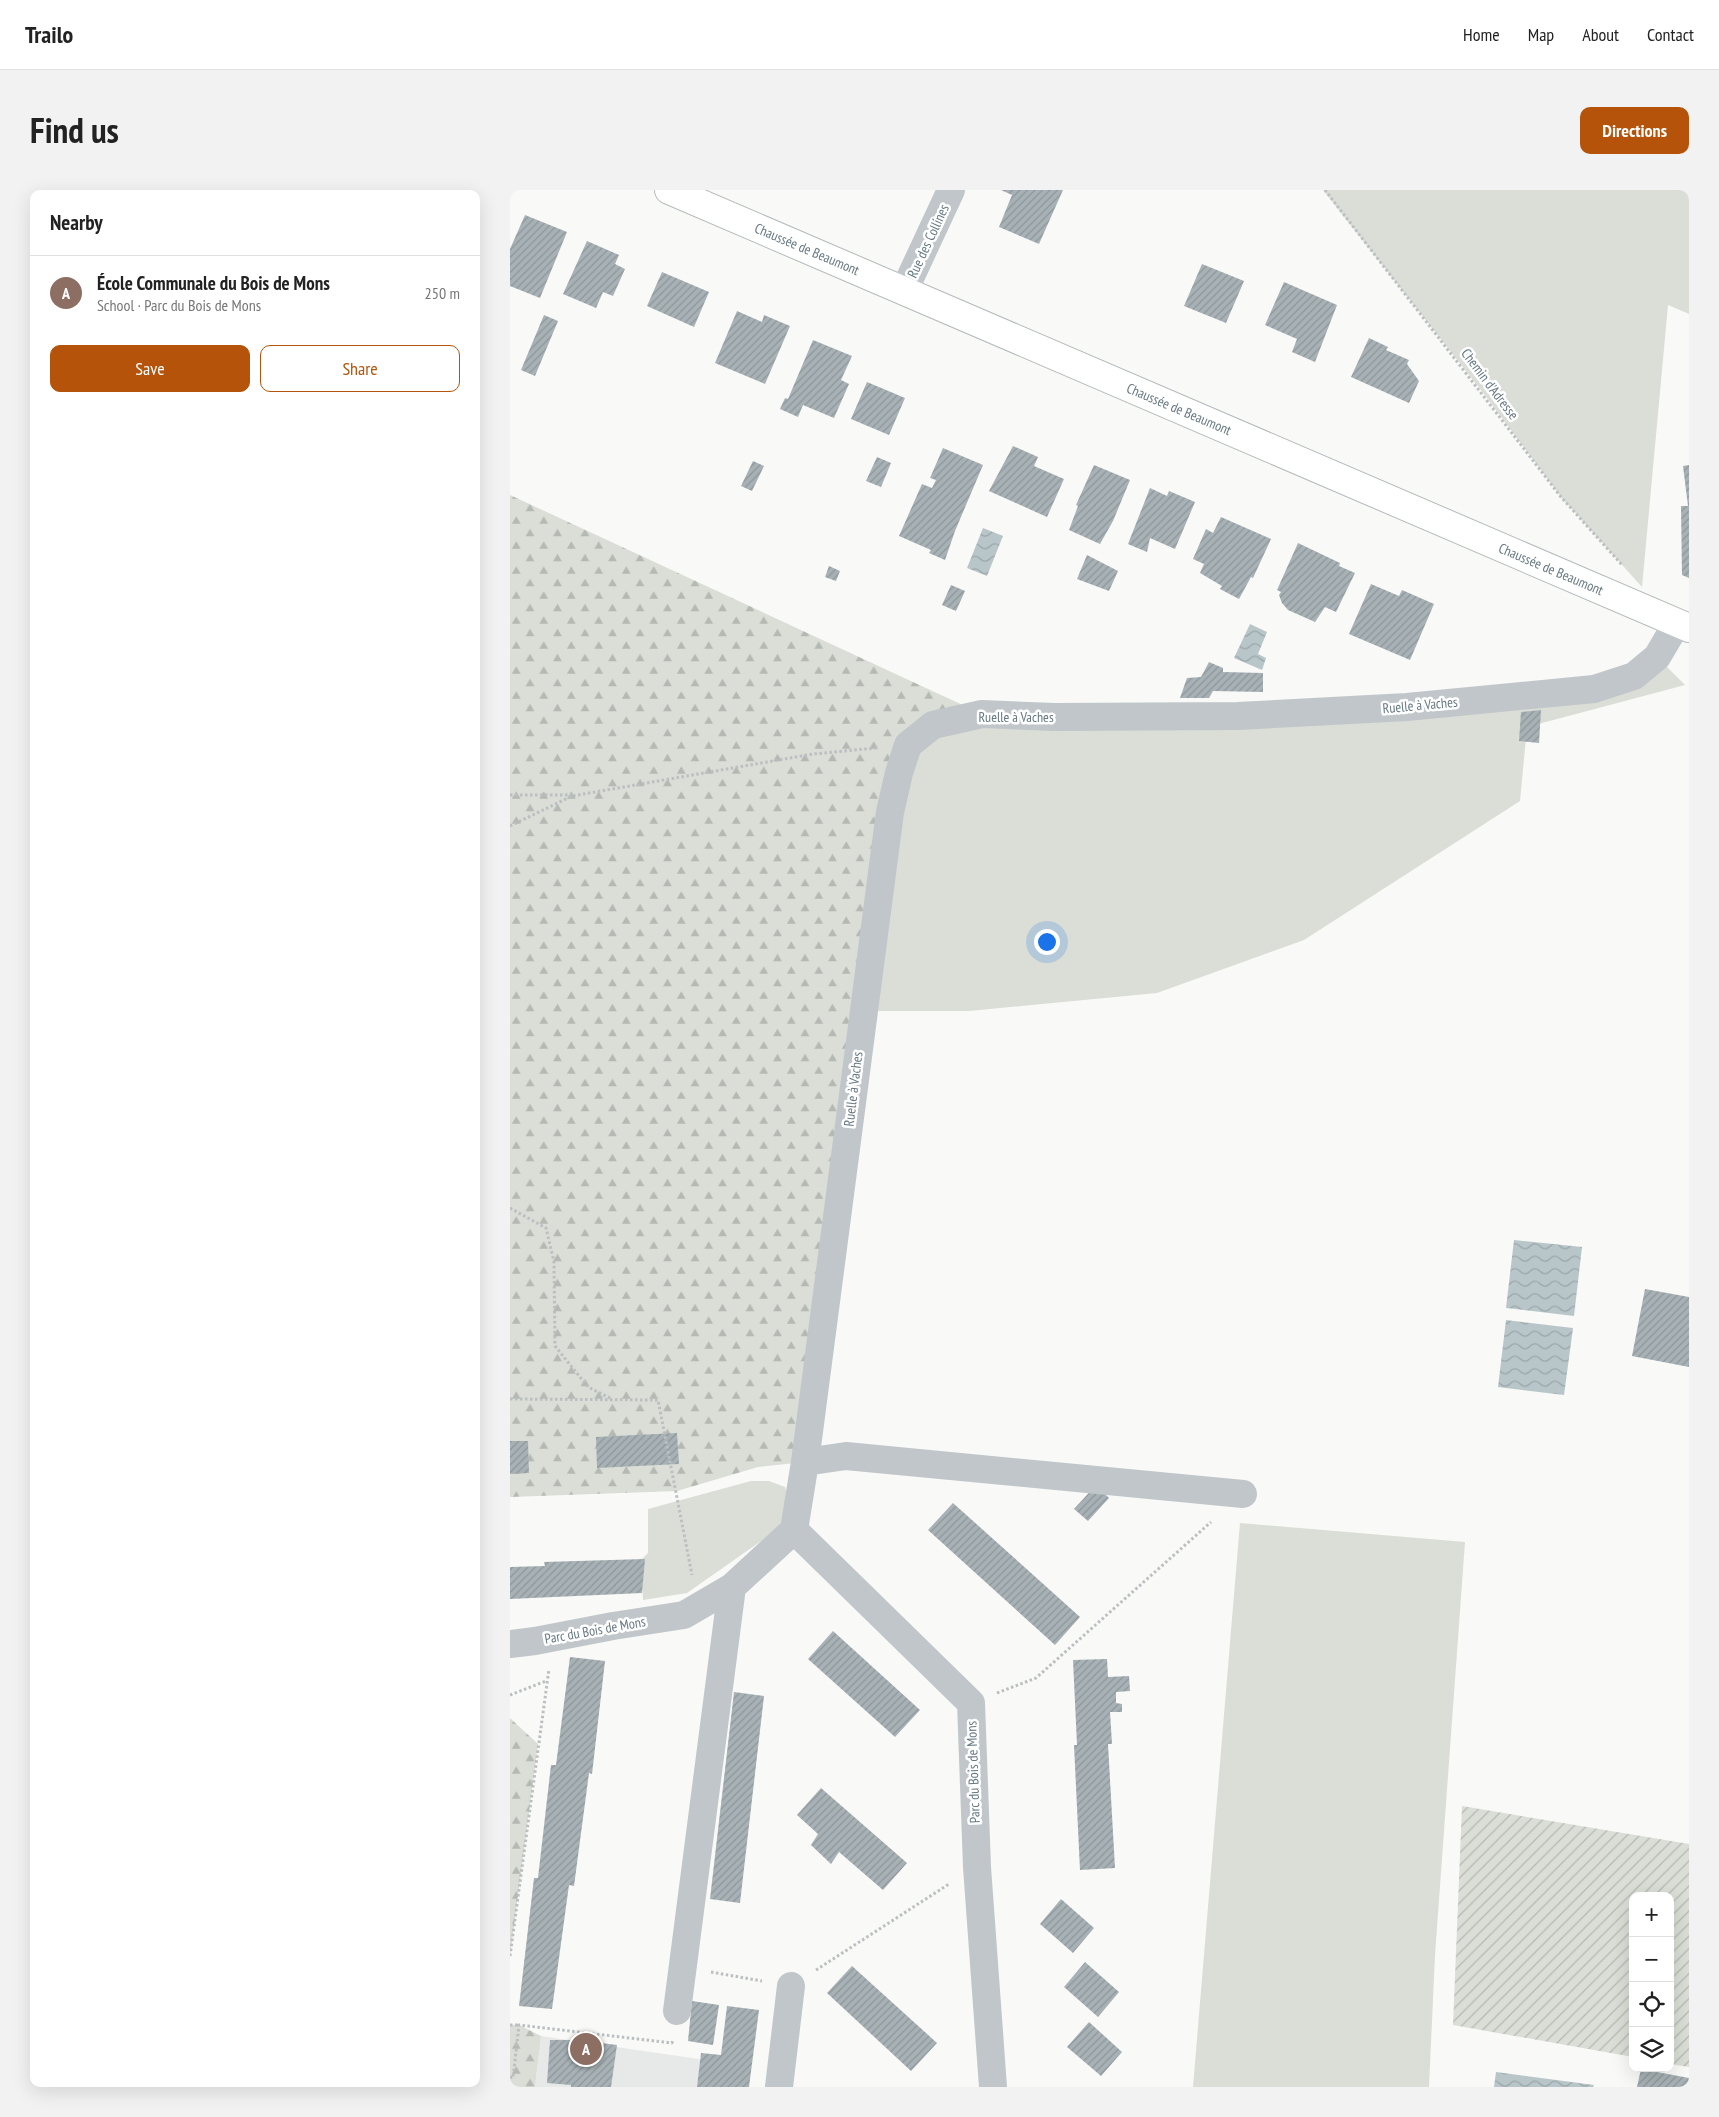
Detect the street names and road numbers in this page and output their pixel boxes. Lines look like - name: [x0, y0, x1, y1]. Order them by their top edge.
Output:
- street label: Rue des Collines: [903, 201, 953, 281]
- street label: Chaussée de Beaumont: [752, 219, 862, 279]
- street label: Chemin d'Adresse: [1457, 345, 1523, 423]
- street label: Chaussée de Beaumont: [1124, 379, 1234, 439]
- street label: Chaussée de Beaumont: [1496, 539, 1606, 599]
- street label: Ruelle à Vaches: [1382, 693, 1459, 717]
- street label: Ruelle à Vaches: [978, 708, 1054, 726]
- street label: Ruelle à Vaches: [839, 1050, 867, 1127]
- street label: Parc du Bois de Mons: [543, 1612, 647, 1648]
- street label: Parc du Bois de Mons: [962, 1720, 984, 1823]

